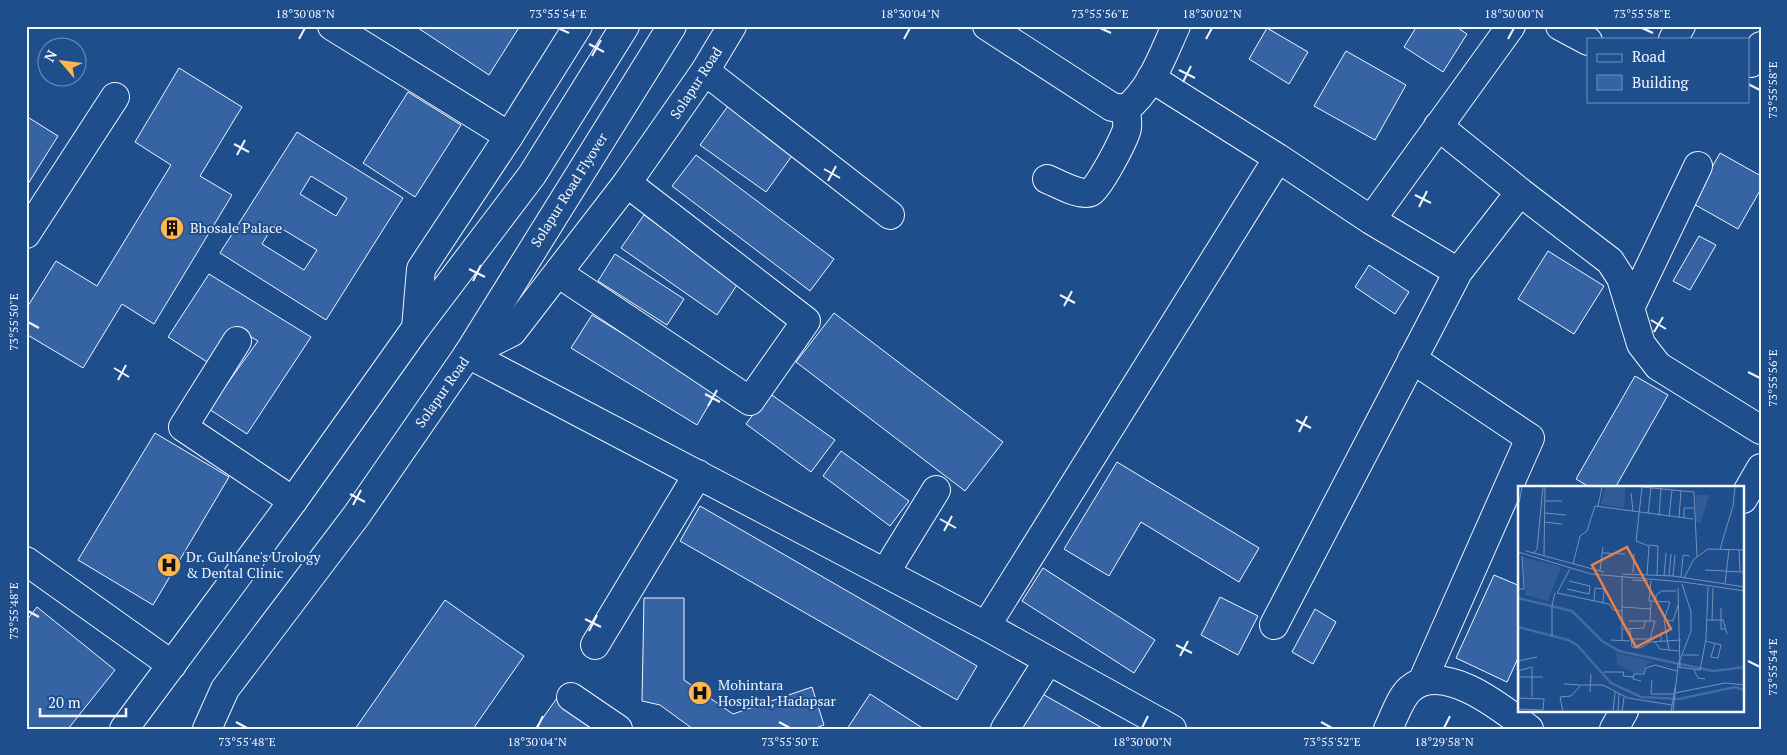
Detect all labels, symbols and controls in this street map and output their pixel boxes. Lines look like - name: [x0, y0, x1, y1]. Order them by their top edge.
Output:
- text: 18°30'08"N: [275, 6, 335, 21]
- text: 73°55'54"E: [529, 6, 587, 21]
- text: 18°30'04"N: [880, 6, 940, 21]
- text: 73°55'56"E: [1071, 6, 1129, 21]
- text: 18°30'02"N: [1182, 6, 1242, 21]
- text: 18°30'00"N: [1484, 6, 1544, 21]
- text: 73°55'58"E: [1613, 6, 1671, 21]
- north arrow: [38, 38, 88, 88]
- legend: [1587, 38, 1750, 102]
- street label: Solapur Road: [665, 43, 726, 123]
- text: N: [39, 46, 61, 65]
- text: Road: [1632, 46, 1665, 66]
- text: 73°55'58"E: [1765, 61, 1780, 119]
- text: Building: [1632, 72, 1690, 92]
- street label: Solapur Road Flyover: [526, 128, 612, 250]
- building icon: Bhosale Palace: [159, 215, 185, 241]
- place label: Bhosale Palace: [190, 218, 282, 237]
- text: 73°55'50"E: [6, 293, 21, 351]
- text: 73°55'56"E: [1765, 349, 1780, 407]
- street label: Solapur Road: [410, 352, 473, 431]
- inset map: [1518, 486, 1744, 712]
- place label: Dr. Gulhane's Urology & Dental Clinic: [186, 547, 321, 582]
- hospital icon: Dr. Gulhane's Urology & Dental Clinic: [156, 552, 182, 578]
- text: 73°55'48"E: [6, 582, 21, 640]
- text: 73°55'54"E: [1765, 638, 1780, 696]
- place label: Mohintara Hospital, Hadapsar: [718, 675, 837, 710]
- hospital icon: Mohintara Hospital, Hadapsar: [687, 680, 713, 706]
- scale bar: [40, 685, 126, 717]
- text: 20 m: [48, 692, 81, 712]
- text: 73°55'48"E: [218, 734, 276, 749]
- text: 18°30'04"N: [507, 734, 567, 749]
- text: 73°55'50"E: [761, 734, 819, 749]
- text: 18°30'00"N: [1112, 734, 1172, 749]
- text: 73°55'52"E: [1303, 734, 1361, 749]
- text: 18°29'58"N: [1414, 734, 1474, 749]

